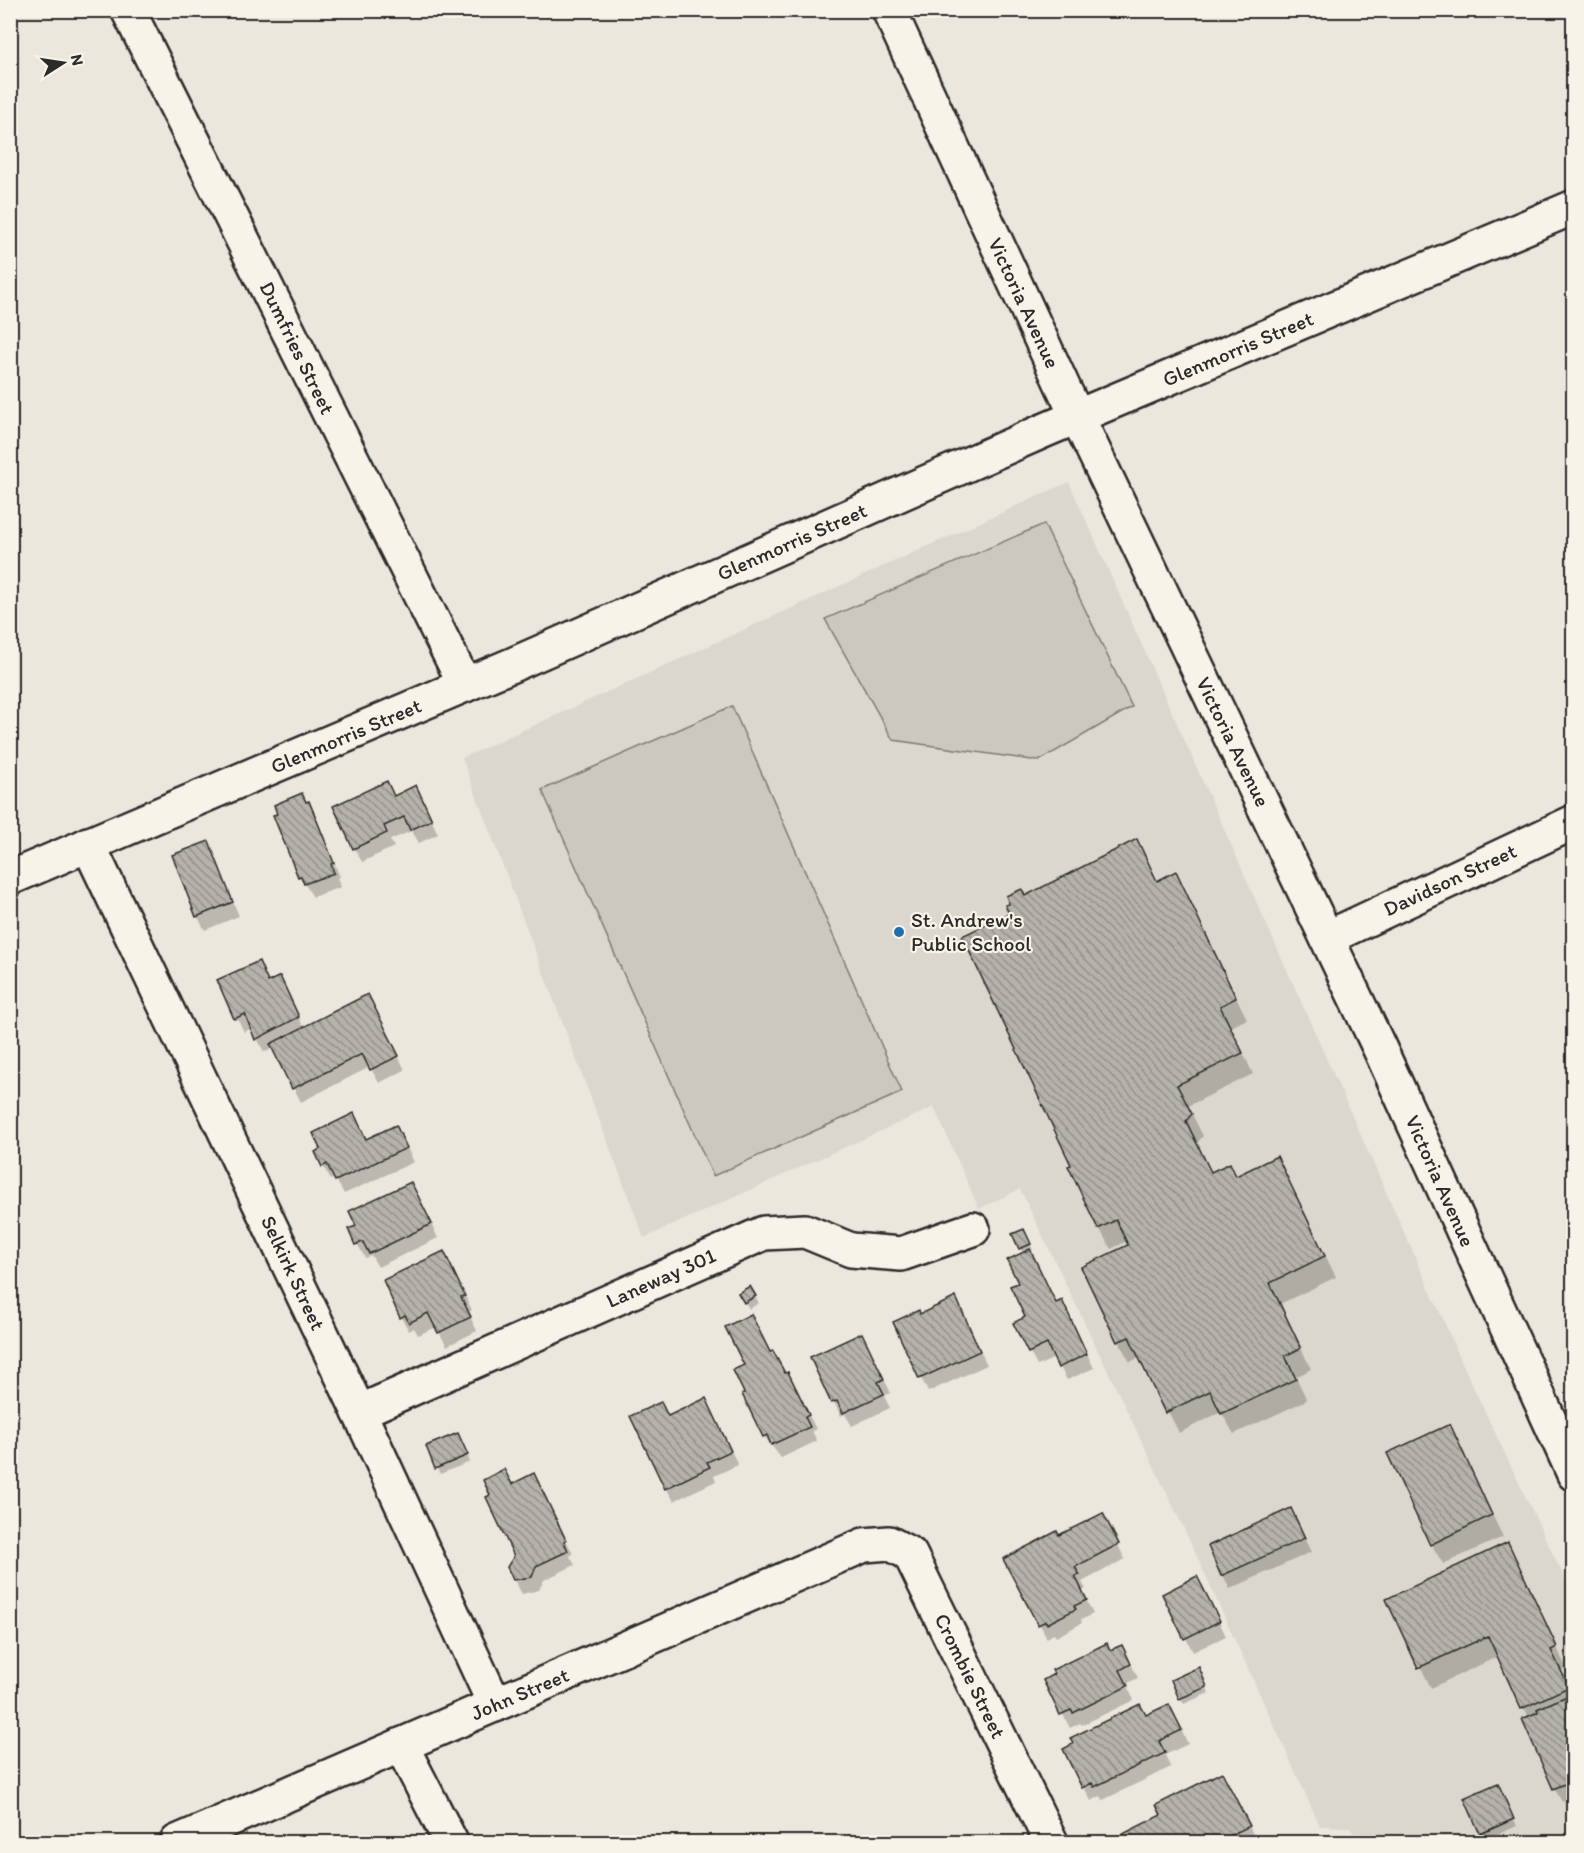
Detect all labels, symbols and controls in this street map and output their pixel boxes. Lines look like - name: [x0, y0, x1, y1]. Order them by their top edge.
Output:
- north arrow: [33, 33, 93, 93]
- text: N: [67, 53, 88, 67]
- street label: Victoria Avenue: [983, 234, 1066, 372]
- street label: Dumfries Street: [254, 277, 340, 418]
- street label: Glenmorris Street: [1159, 305, 1317, 392]
- street label: Glenmorris Street: [713, 497, 871, 586]
- street label: Victoria Avenue: [1191, 673, 1276, 811]
- street label: Glenmorris Street: [267, 692, 425, 779]
- street label: Davidson Street: [1379, 838, 1520, 921]
- place label: St. Andrew's Public School: [911, 907, 1031, 956]
- marker: St. Andrew's Public School: [892, 925, 906, 939]
- street label: Victoria Avenue: [1400, 1111, 1481, 1250]
- street label: Selkirk Street: [256, 1211, 331, 1334]
- street label: Laneway 301: [602, 1242, 720, 1313]
- street label: Crombie Street: [929, 1609, 1012, 1742]
- street label: John Street: [467, 1662, 573, 1725]

